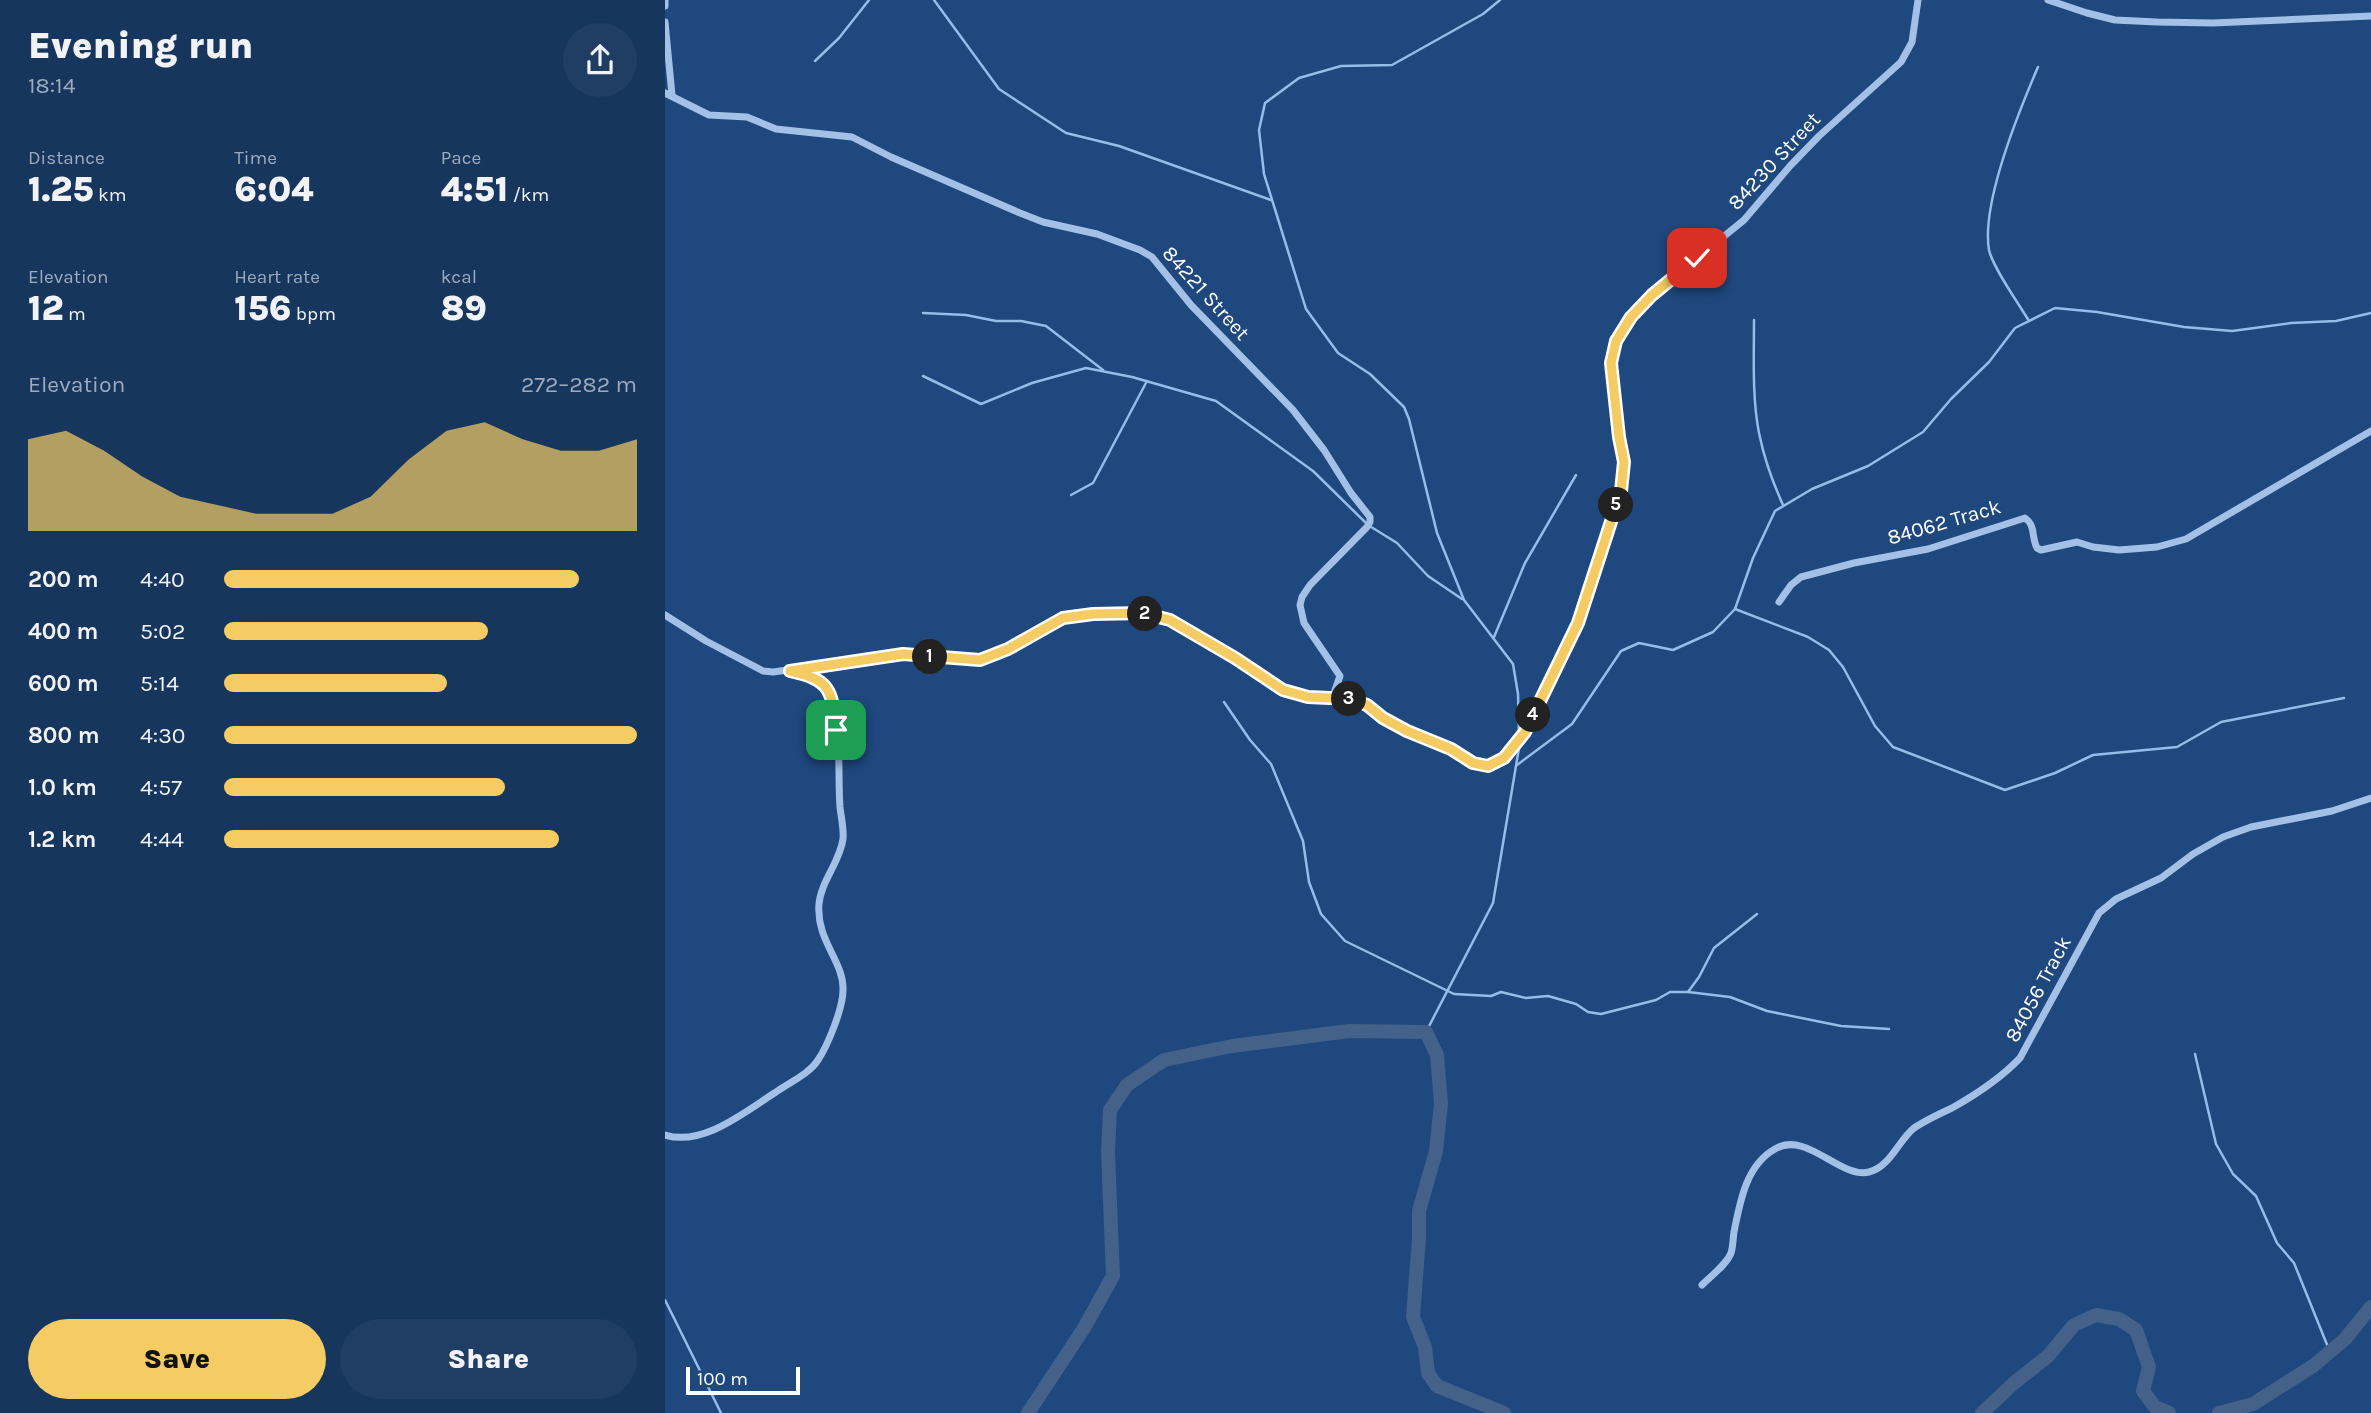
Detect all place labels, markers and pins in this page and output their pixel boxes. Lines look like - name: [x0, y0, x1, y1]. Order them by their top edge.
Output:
- pin: [1667, 228, 1727, 288]
- pin: 5: [1599, 488, 1633, 522]
- pin: 2: [1127, 596, 1163, 632]
- pin: 1: [912, 640, 947, 674]
- pin: 3: [1331, 682, 1367, 716]
- pin: 4: [1515, 698, 1551, 732]
- pin: [806, 700, 866, 760]

